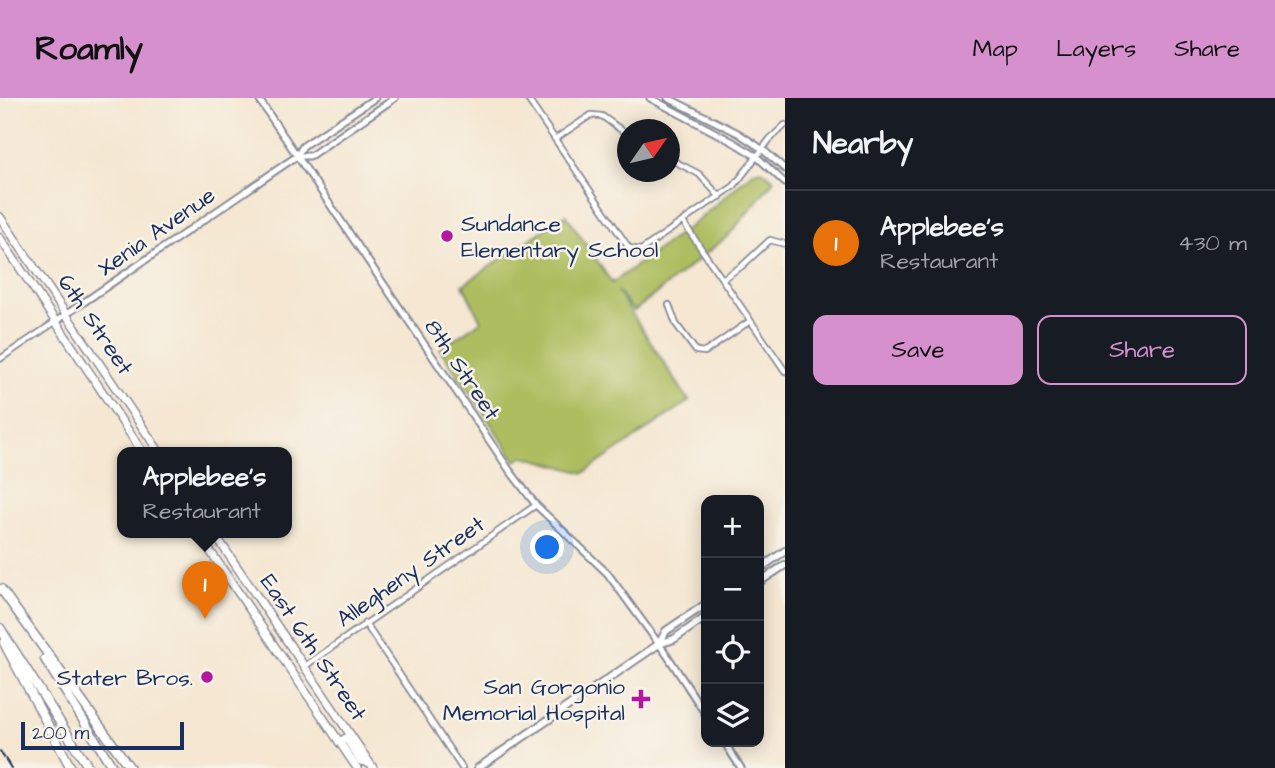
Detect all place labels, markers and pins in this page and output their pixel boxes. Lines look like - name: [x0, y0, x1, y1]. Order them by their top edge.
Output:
- place label: Sundance Elementary School: [461, 208, 658, 267]
- marker: Sundance Elementary School: [439, 228, 455, 244]
- pin: 1: [182, 561, 228, 619]
- place label: Stater Bros.: [57, 662, 193, 694]
- marker: Stater Bros.: [199, 669, 215, 685]
- place label: San Gorgonio Memorial Hospital: [443, 671, 625, 729]
- marker: San Gorgonio Memorial Hospital: [631, 689, 651, 709]

